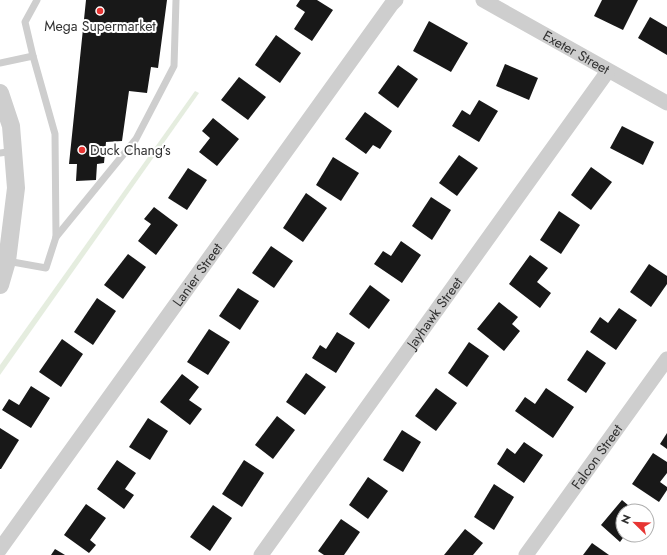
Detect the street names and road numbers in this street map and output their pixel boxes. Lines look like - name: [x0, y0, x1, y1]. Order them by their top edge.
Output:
- street label: Exeter Street: [539, 26, 614, 79]
- street label: Lanier Street: [168, 238, 227, 310]
- street label: Jayhawk Street: [401, 272, 467, 354]
- street label: Falcon Street: [566, 420, 627, 493]

